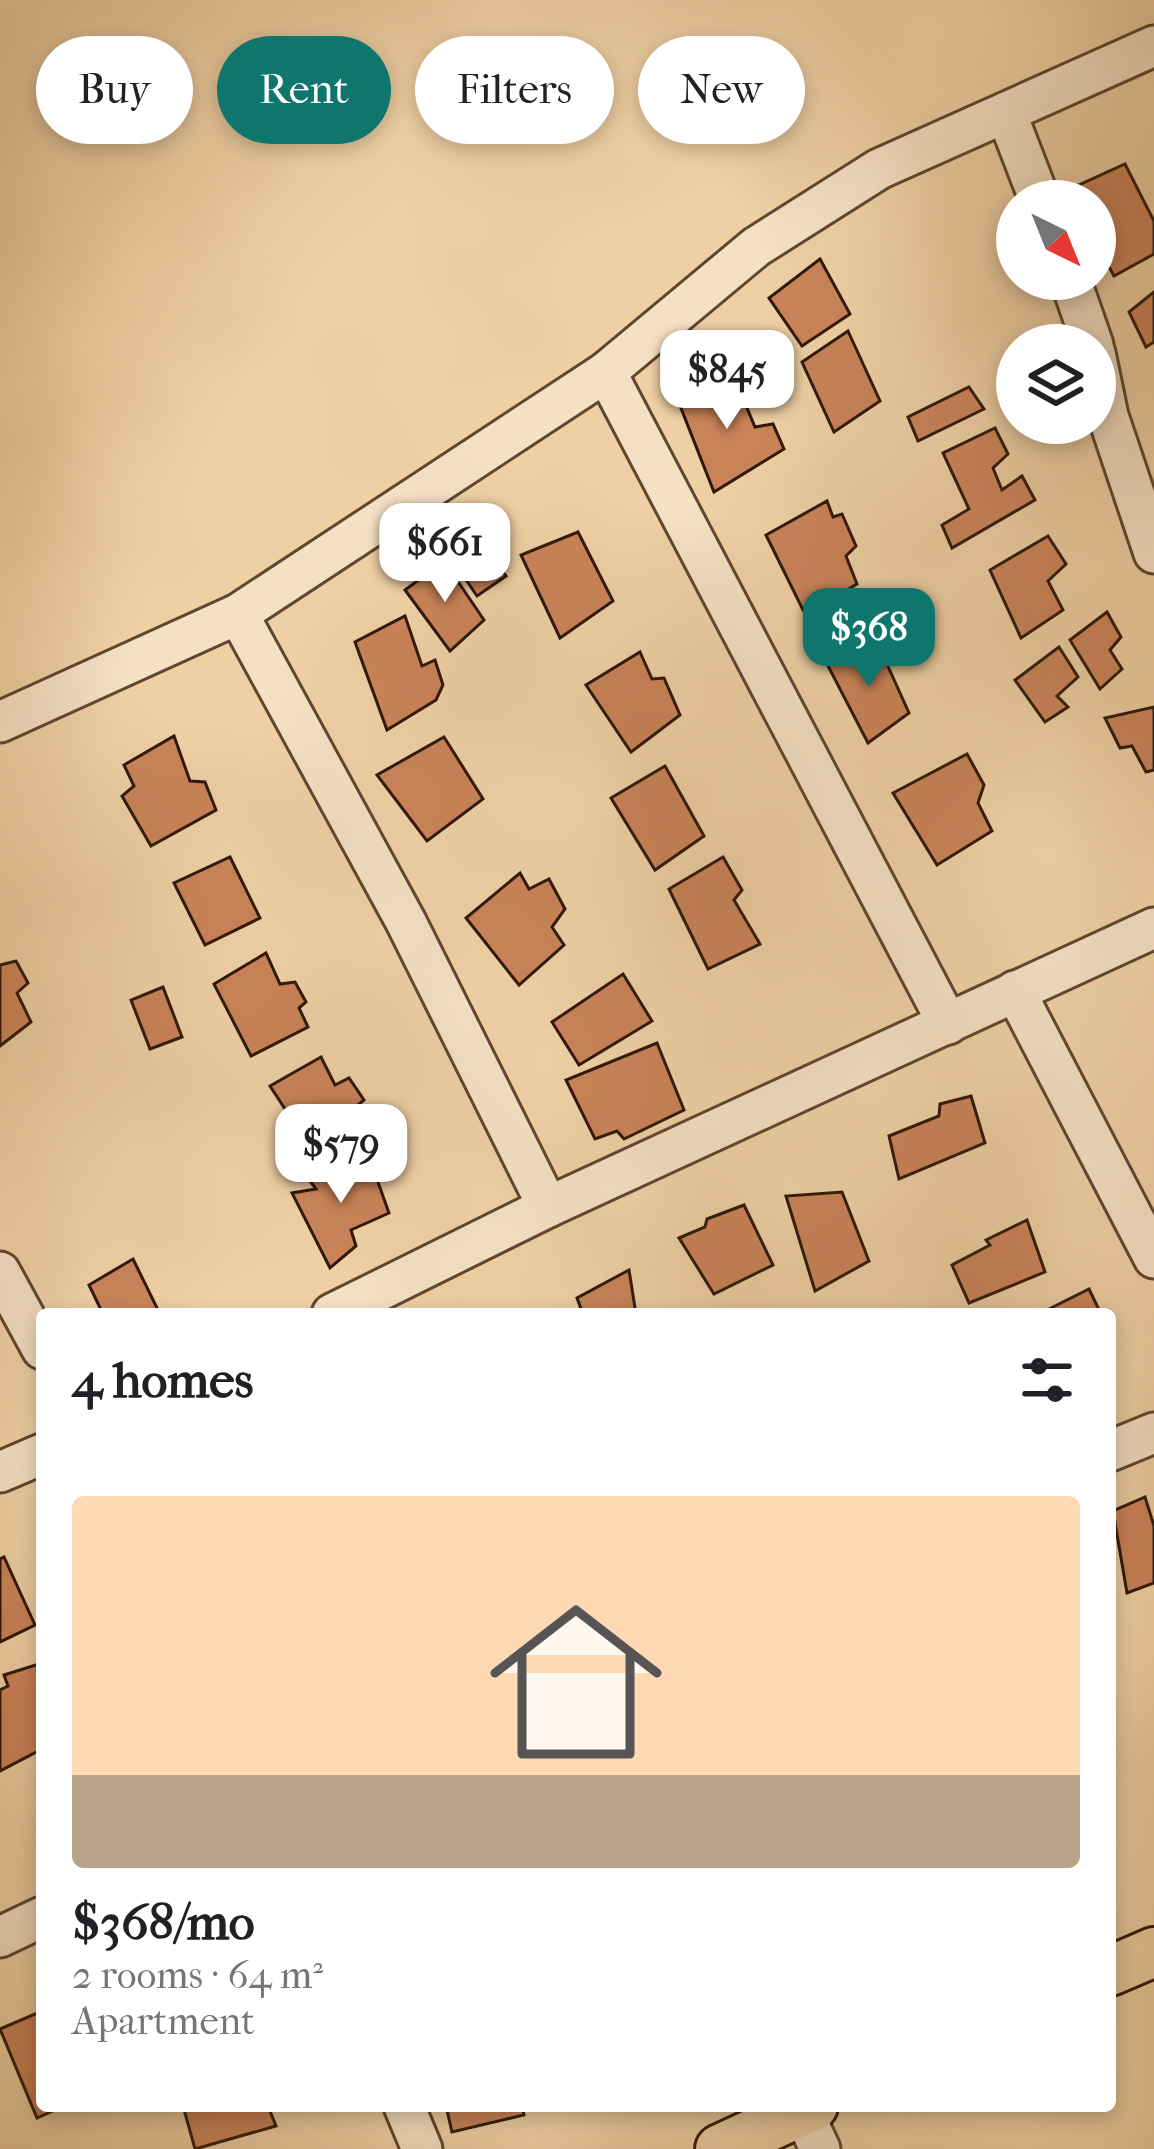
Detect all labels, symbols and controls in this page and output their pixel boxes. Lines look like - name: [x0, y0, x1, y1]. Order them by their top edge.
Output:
- chip: Buy: [36, 36, 193, 144]
- chip: Rent: [217, 36, 391, 144]
- chip: Filters: [415, 36, 614, 144]
- chip: New: [638, 36, 805, 144]
- north arrow: [996, 180, 1116, 300]
- map controls: [996, 180, 1116, 444]
- button: layers: [996, 324, 1116, 444]
- pin: $845: [656, 330, 798, 432]
- text: $845: [687, 346, 767, 392]
- pin: $661: [374, 503, 516, 605]
- text: $661: [406, 519, 484, 565]
- pin: $368: [798, 588, 940, 690]
- text: $368: [830, 604, 908, 650]
- pin: $579: [270, 1104, 412, 1206]
- text: $579: [302, 1120, 380, 1166]
- icon: filters: [1014, 1347, 1080, 1413]
- text: 4 homes: [72, 1350, 253, 1410]
- icon: home: [468, 1574, 684, 1790]
- text: $368/mo: [72, 1892, 255, 1952]
- text: 2 rooms · 64 m²: [72, 1952, 323, 1998]
- text: Apartment: [72, 1998, 255, 2044]

